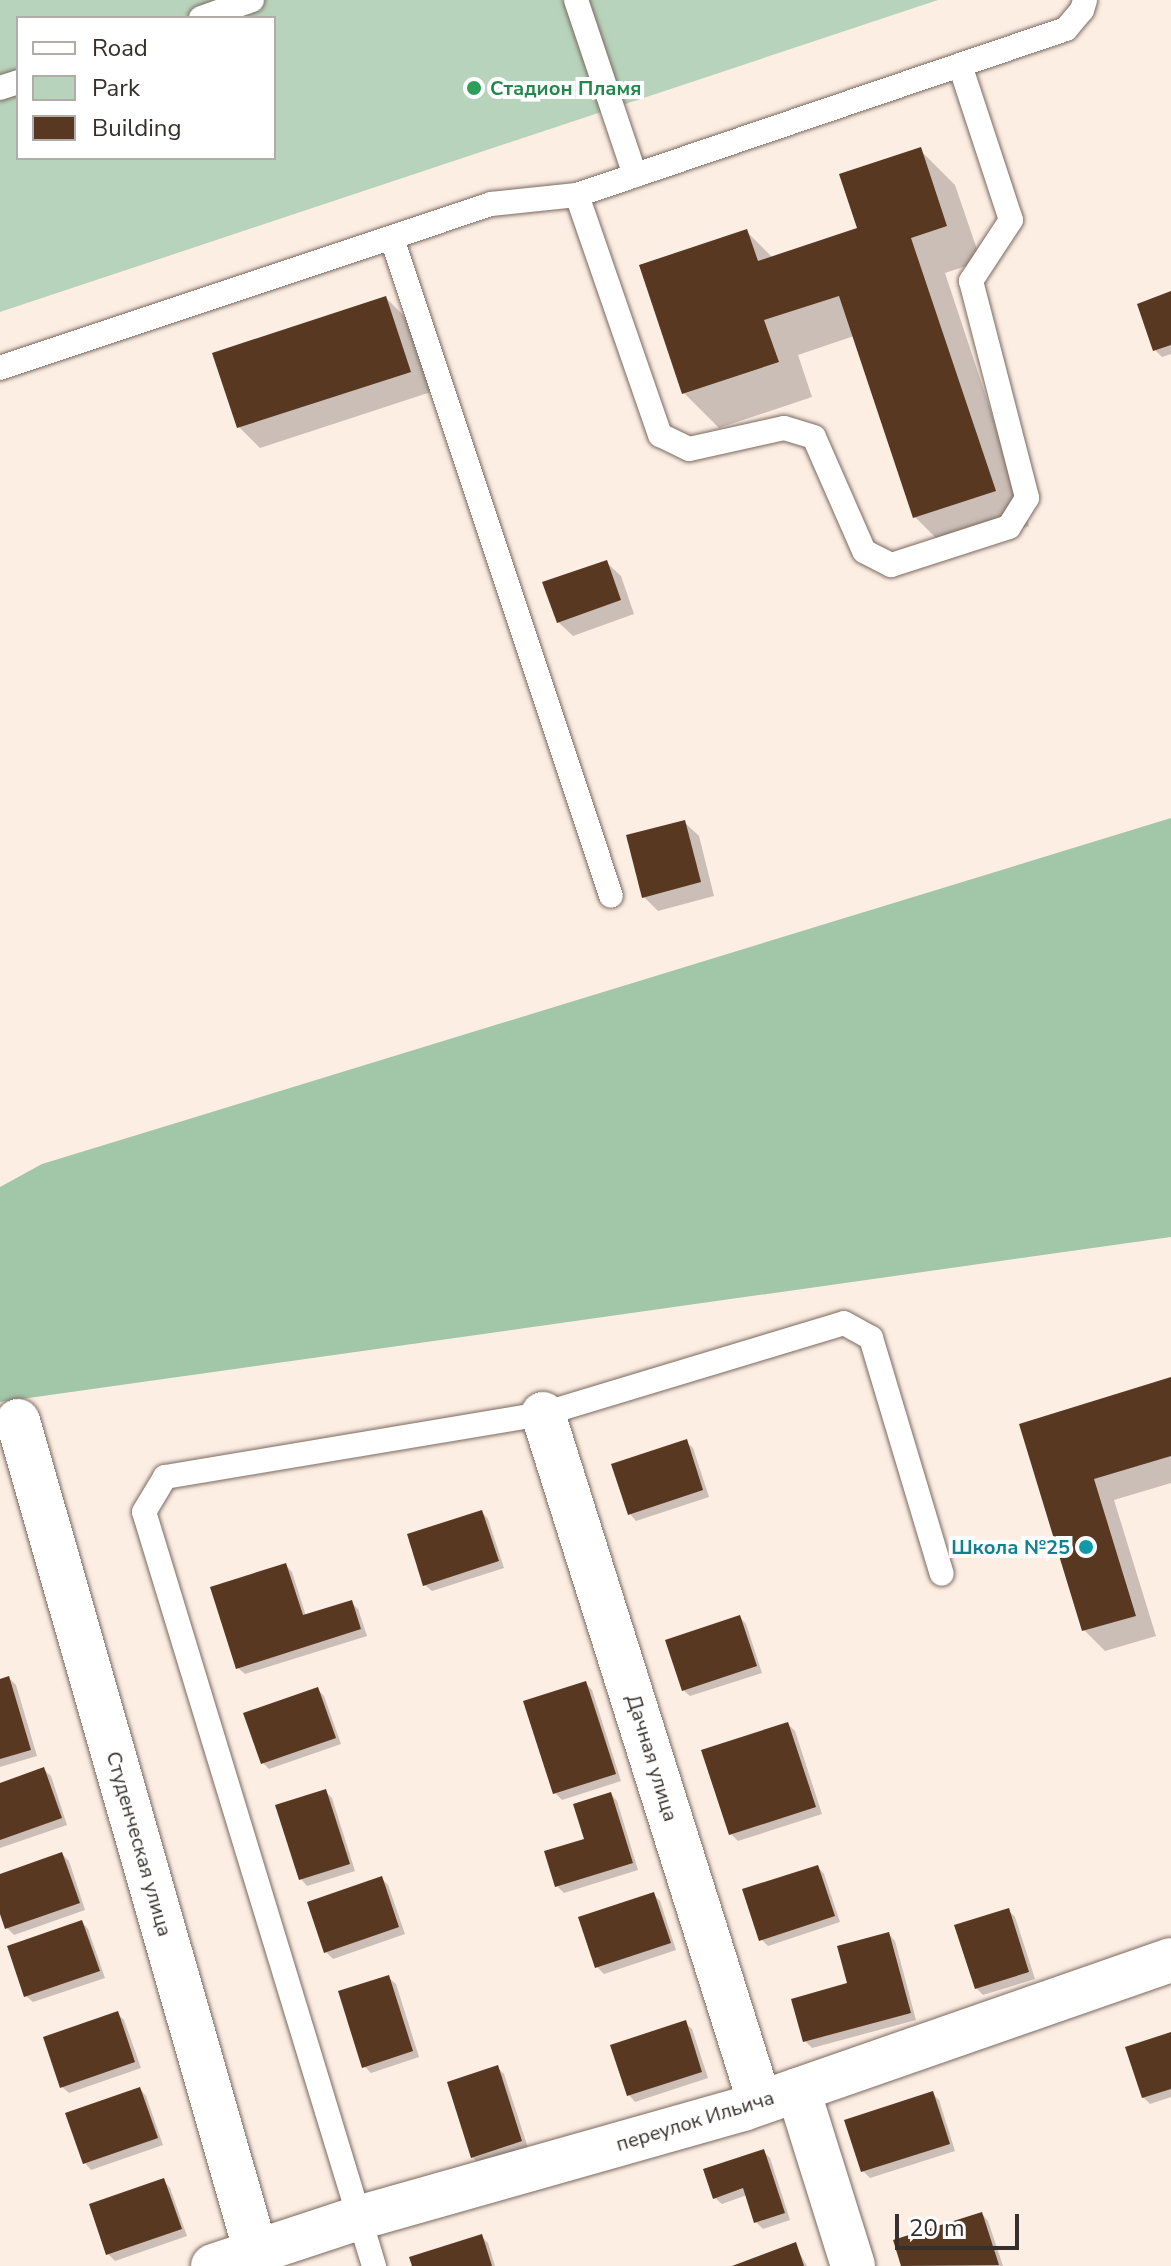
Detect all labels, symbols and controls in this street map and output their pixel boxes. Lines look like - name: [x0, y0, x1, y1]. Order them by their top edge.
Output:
- legend: [16, 16, 276, 160]
- text: Road: [92, 32, 148, 64]
- text: Park: [92, 72, 140, 104]
- place label: Стадион Пламя: [490, 76, 641, 100]
- marker: Стадион Пламя: [465, 79, 483, 97]
- text: Building: [92, 112, 182, 144]
- place label: Школа №25: [951, 1535, 1070, 1559]
- marker: Школа №25: [1077, 1538, 1095, 1556]
- street label: Дачная улица: [621, 1692, 683, 1824]
- street label: Студенческая улица: [101, 1749, 177, 1939]
- street label: переулок Ильича: [613, 2086, 777, 2156]
- scale bar: [899, 2198, 1023, 2248]
- text: 20 m: [909, 2212, 965, 2244]

